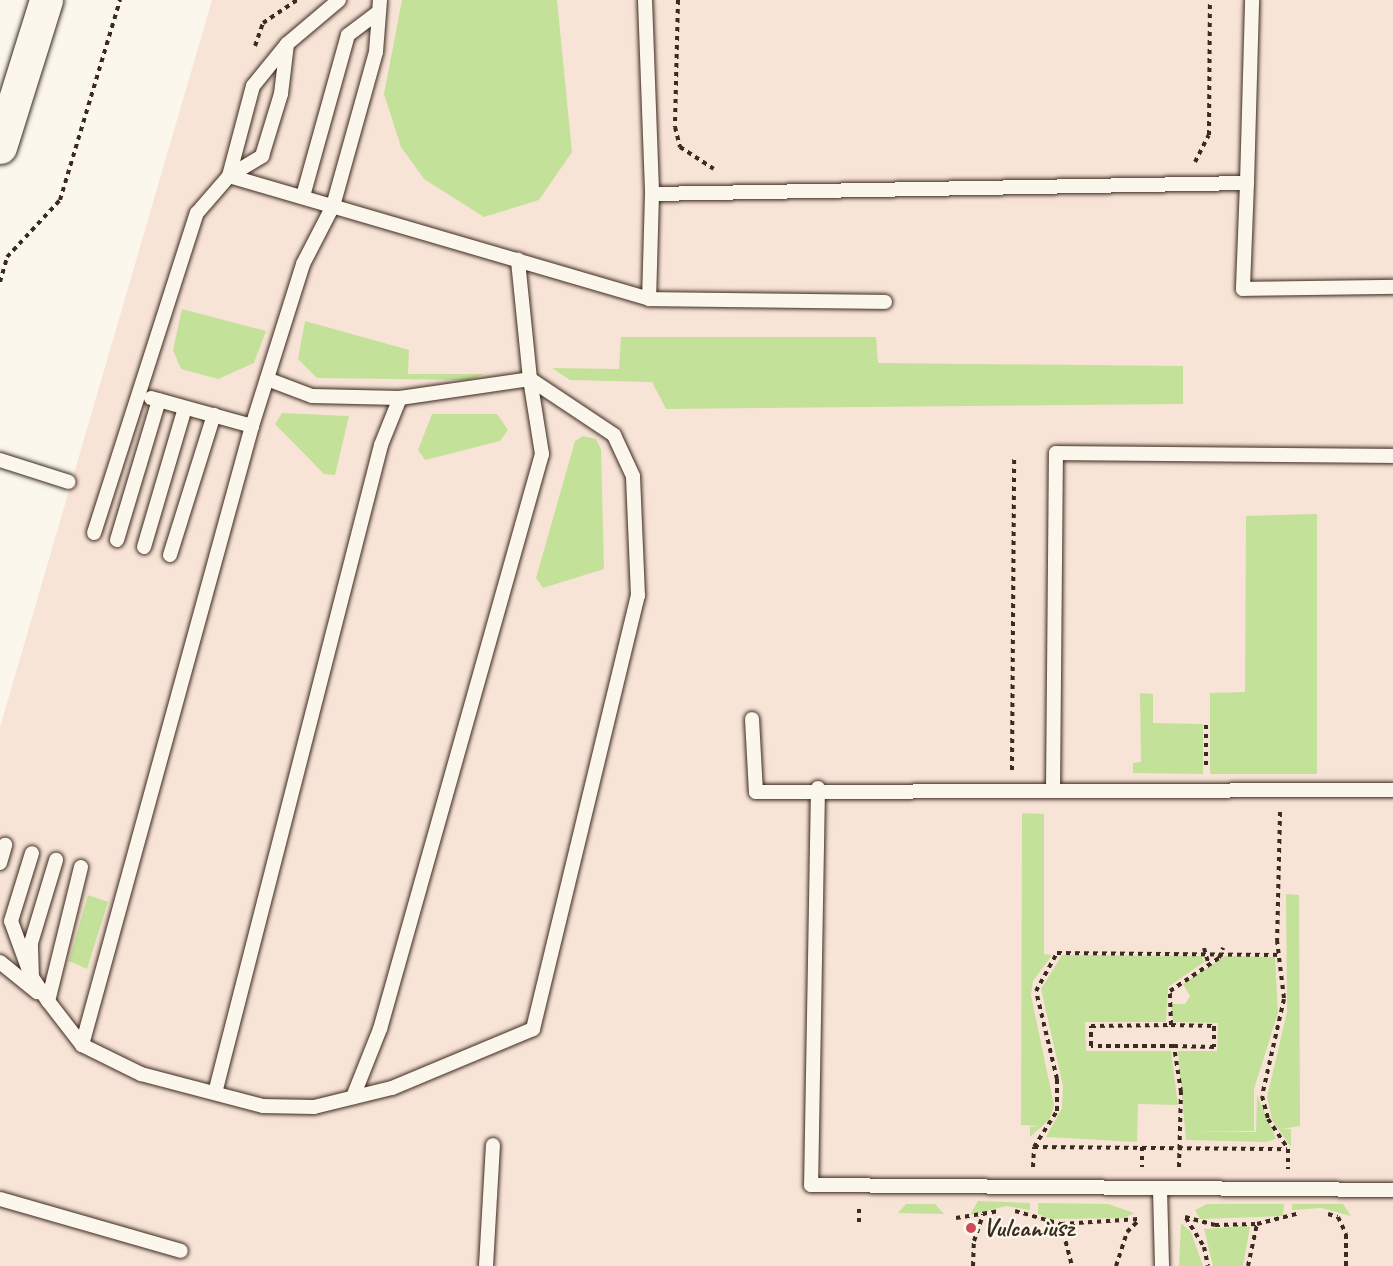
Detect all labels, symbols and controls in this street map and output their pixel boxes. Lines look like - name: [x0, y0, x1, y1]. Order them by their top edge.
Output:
- place label: Vulcaniusz: [983, 1212, 1073, 1244]
- marker: Vulcaniusz: [964, 1221, 978, 1235]

